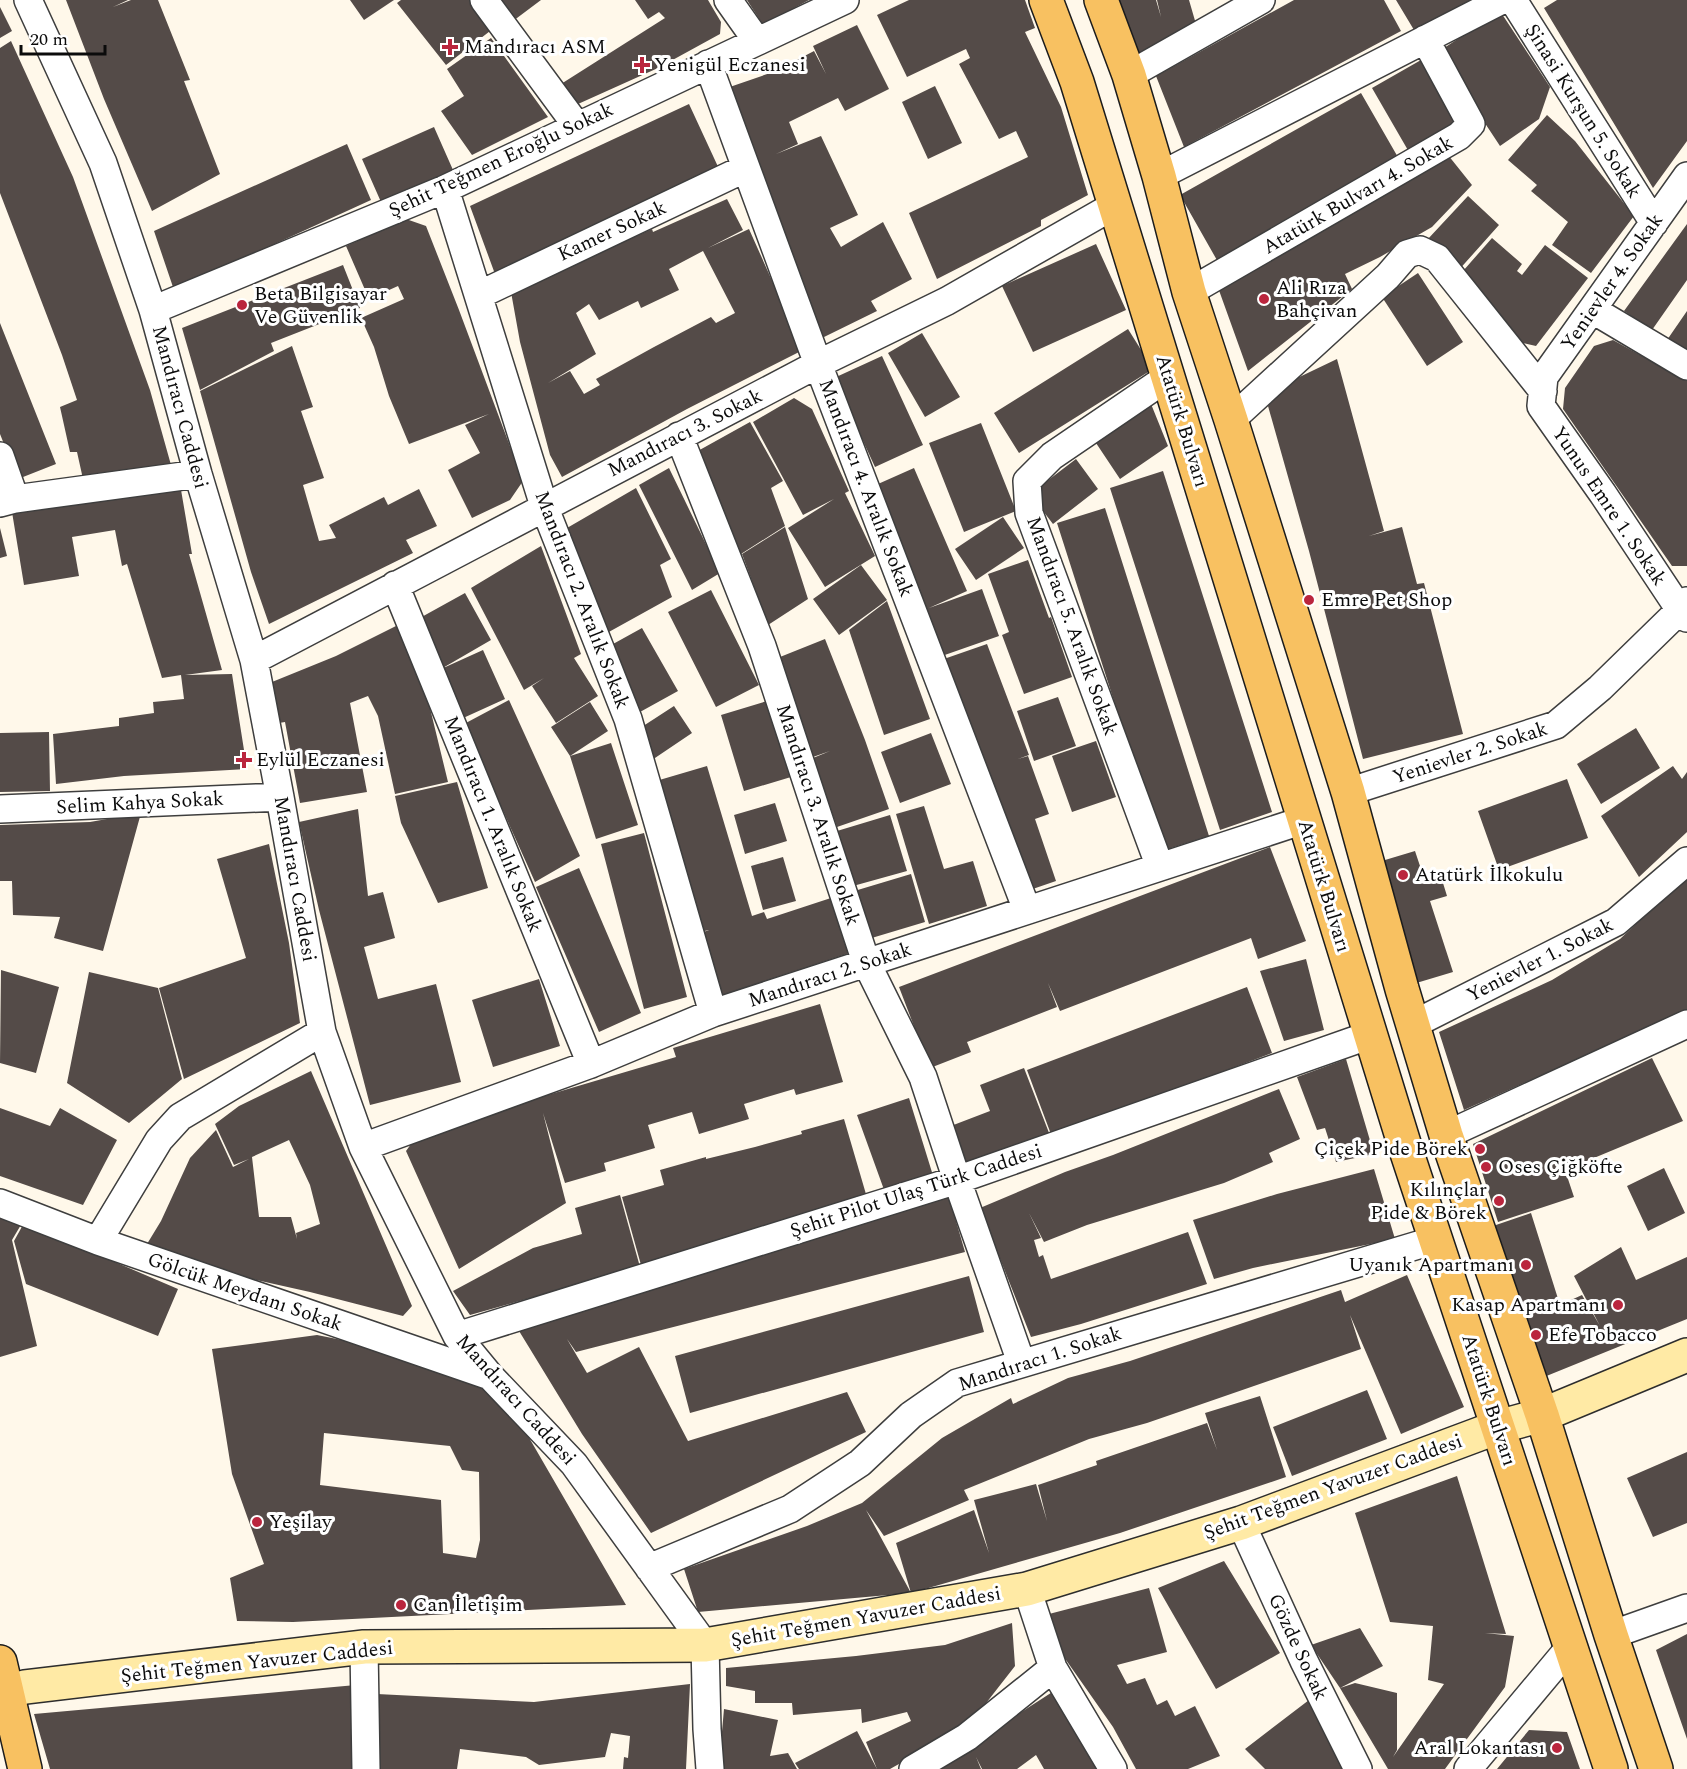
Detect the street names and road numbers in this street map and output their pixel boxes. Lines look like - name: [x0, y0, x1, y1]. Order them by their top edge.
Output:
- street label: Şinasi Kurşun 5. Sokak: [1517, 18, 1649, 204]
- street label: Şehit Teğmen Eroğlu Sokak: [384, 95, 618, 225]
- street label: Atatürk Bulvarı 4. Sokak: [1257, 128, 1459, 262]
- street label: Kamer Sokak: [553, 193, 671, 269]
- street label: Yenievler 4. Sokak: [1553, 207, 1671, 357]
- street label: Mandıracı Caddesi: [144, 322, 216, 492]
- street label: Atatürk Bulvarı: [1148, 351, 1216, 491]
- street label: Mandıracı 4. Aralık Sokak: [811, 375, 921, 601]
- street label: Mandıracı 3. Sokak: [602, 381, 768, 485]
- street label: Yunus Emre 1. Sokak: [1544, 420, 1674, 592]
- street label: Mandıracı 2. Aralık Sokak: [527, 487, 637, 713]
- street label: Mandıracı 5. Aralık Sokak: [1018, 512, 1126, 740]
- street label: Mandıracı 3. Aralık Sokak: [768, 700, 868, 930]
- street label: Mandıracı 1. Aralık Sokak: [436, 711, 550, 937]
- street label: Yenievler 2. Sokak: [1388, 714, 1552, 792]
- street label: Selim Kahya Sokak: [55, 784, 225, 822]
- street label: Mandıracı Caddesi: [266, 794, 324, 964]
- street label: Atatürk Bulvarı: [1290, 816, 1358, 956]
- street label: Yenievler 1. Sokak: [1461, 910, 1619, 1010]
- street label: Mandıracı 2. Sokak: [744, 934, 916, 1016]
- street label: Şehit Pilot Ulaş Türk Caddesi: [786, 1136, 1046, 1246]
- street label: Gölcük Meydanı Sokak: [143, 1244, 347, 1340]
- street label: Mandıracı 1. Sokak: [954, 1318, 1126, 1400]
- street label: Mandıracı Caddesi: [449, 1328, 583, 1472]
- street label: Atatürk Bulvarı: [1453, 1330, 1525, 1470]
- street label: Şehit Teğmen Yavuzer Caddesi: [1199, 1426, 1467, 1548]
- street label: Şehit Teğmen Yavuzer Caddesi: [729, 1578, 1003, 1656]
- street label: Gözde Sokak: [1260, 1589, 1336, 1705]
- street label: Şehit Teğmen Yavuzer Caddesi: [119, 1633, 395, 1691]

